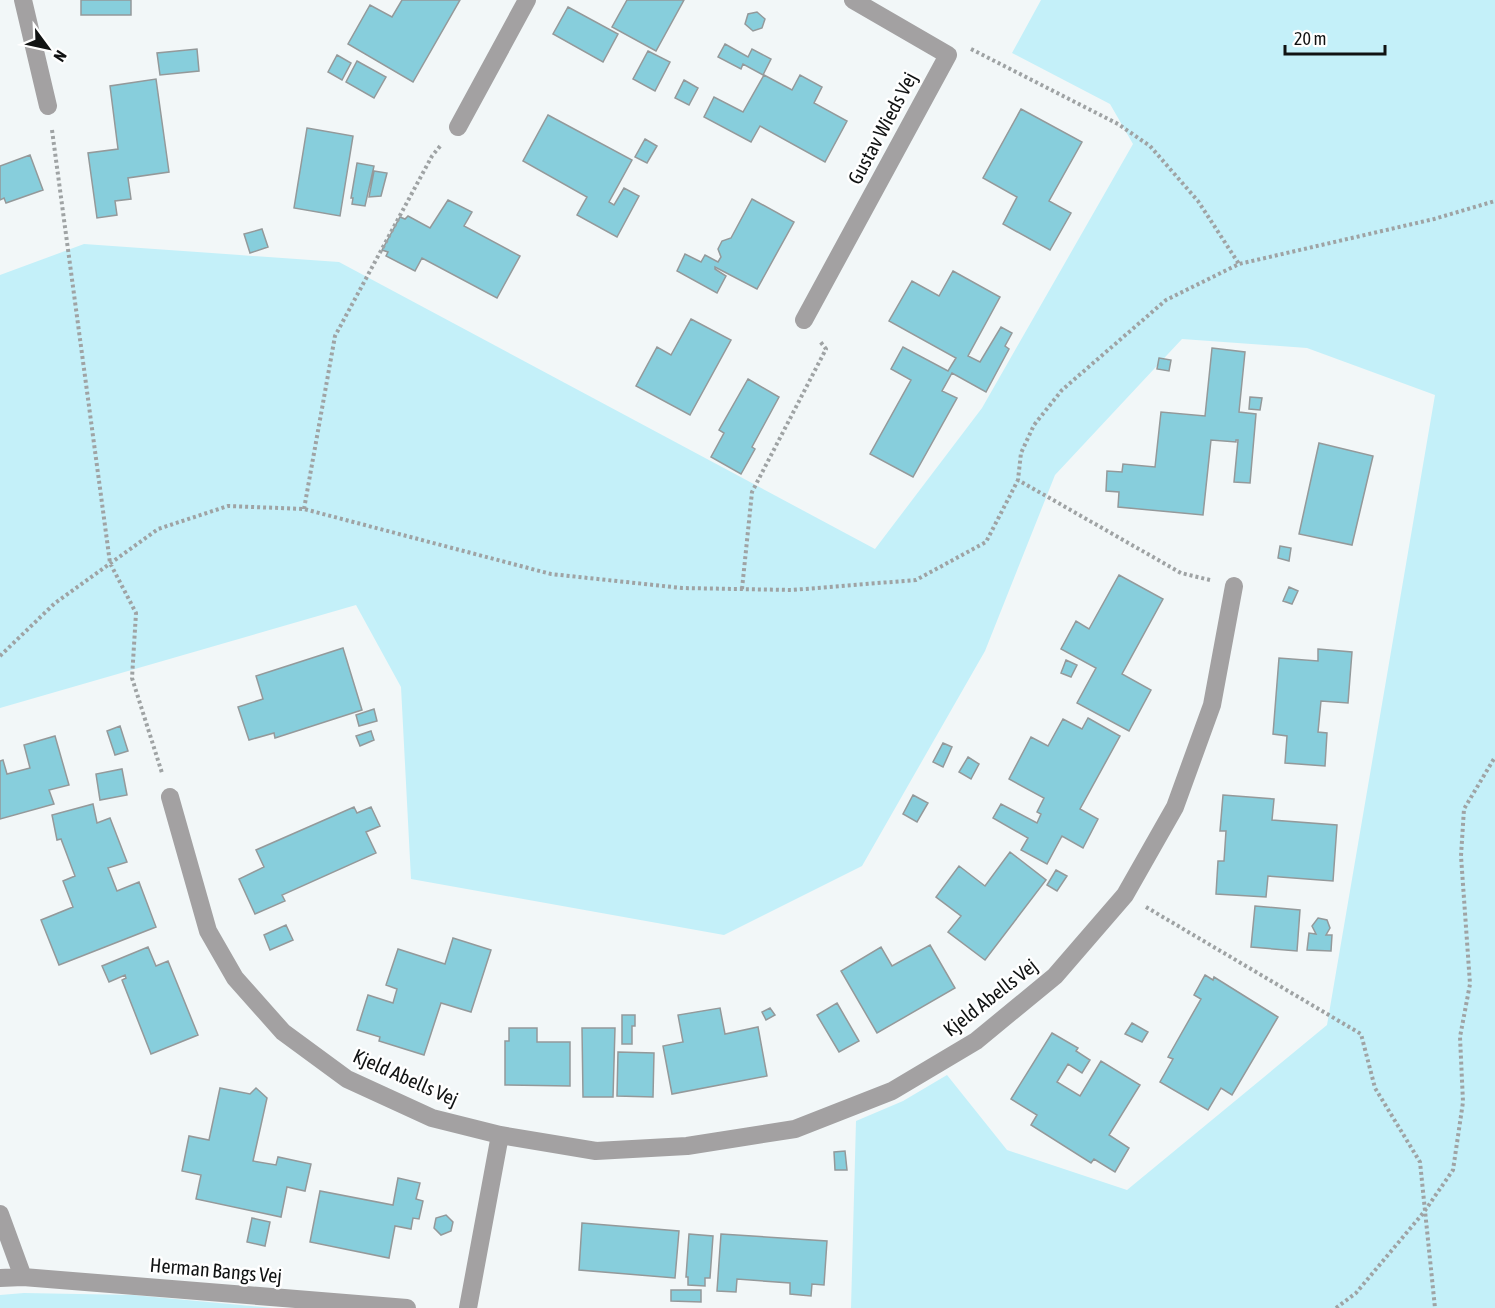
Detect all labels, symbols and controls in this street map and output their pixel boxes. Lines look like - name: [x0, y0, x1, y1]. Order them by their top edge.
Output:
- north arrow: [18, 18, 78, 78]
- scale bar: [1285, 18, 1386, 56]
- text: 20 m: [1294, 28, 1326, 49]
- text: N: [50, 47, 71, 65]
- street label: Gustav Wieds Vej: [843, 68, 921, 188]
- street label: Kjeld Abells Vej: [939, 953, 1041, 1041]
- street label: Kjeld Abells Vej: [350, 1044, 462, 1110]
- street label: Herman Bangs Vej: [149, 1253, 283, 1287]

